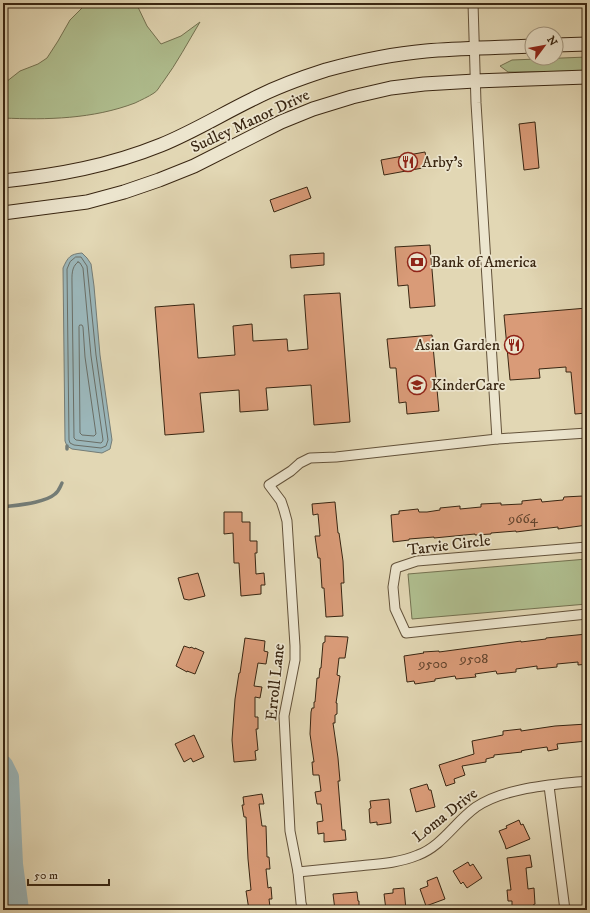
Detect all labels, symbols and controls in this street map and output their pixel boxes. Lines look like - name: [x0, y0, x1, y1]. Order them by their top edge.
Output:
- north arrow: [524, 26, 564, 66]
- text: N: [543, 34, 560, 49]
- street label: Sudley Manor Drive: [187, 85, 313, 157]
- restaurant icon: Arby's: [397, 151, 419, 173]
- place label: Arby's: [422, 152, 463, 172]
- bank icon: Bank of America: [406, 251, 428, 273]
- place label: Bank of America: [431, 252, 537, 272]
- restaurant icon: Asian Garden: [503, 334, 525, 356]
- place label: Asian Garden: [415, 335, 501, 355]
- school or university icon: KinderCare: [406, 374, 428, 396]
- place label: KinderCare: [431, 375, 506, 395]
- house number: 9664: [507, 510, 539, 528]
- street label: Tarvie Circle: [406, 530, 492, 560]
- street label: Erroll Lane: [261, 642, 289, 721]
- house number: 9508: [459, 650, 488, 668]
- house number: 9500: [417, 655, 448, 673]
- street label: Loma Drive: [408, 783, 482, 847]
- scale bar: [28, 861, 109, 887]
- text: 50 m: [34, 868, 58, 883]

